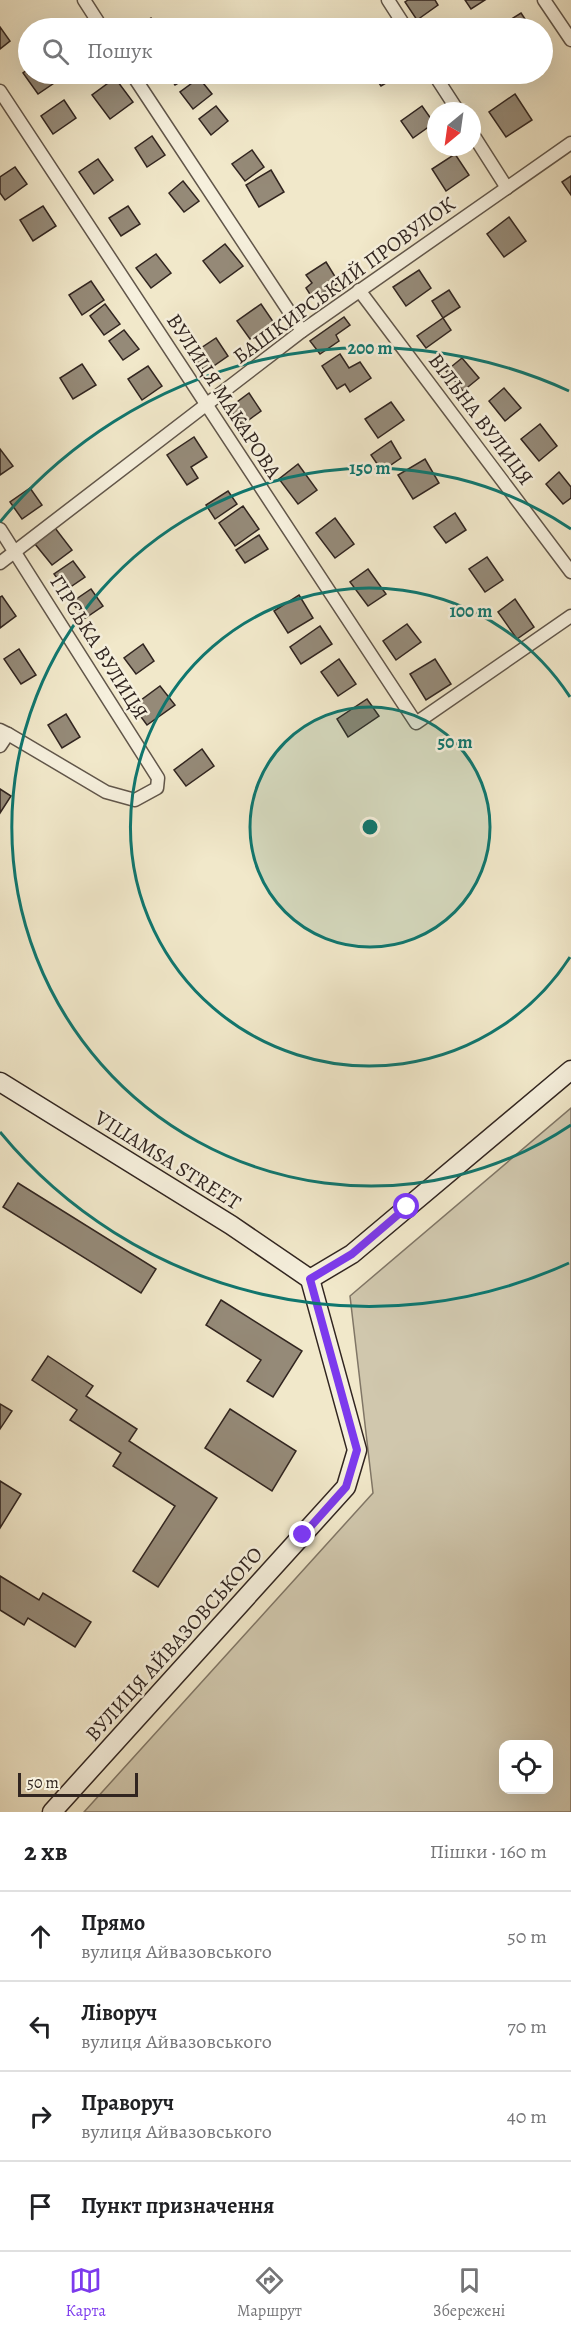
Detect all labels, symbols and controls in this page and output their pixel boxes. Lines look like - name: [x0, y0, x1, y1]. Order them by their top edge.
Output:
- search box: [18, 18, 553, 84]
- icon: search: [39, 35, 72, 68]
- text: Пошук: [87, 36, 153, 66]
- north arrow: [427, 102, 481, 156]
- street label: БАШКИРСЬКИЙ ПРОВУЛОК: [227, 189, 461, 370]
- street label: ВУЛИЦЯ МАКАРОВА: [160, 308, 288, 485]
- text: 200 m: [347, 336, 393, 360]
- street label: ВІЛЬНА ВУЛИЦЯ: [422, 347, 540, 491]
- text: 150 m: [349, 456, 391, 480]
- street label: ГІРСЬКА ВУЛИЦЯ: [43, 570, 155, 724]
- text: 100 m: [450, 599, 492, 623]
- text: 50 m: [438, 730, 472, 754]
- centre of rings: [360, 817, 380, 837]
- street label: VILIAMSA STREET: [89, 1103, 247, 1216]
- route start: [393, 1193, 419, 1219]
- route end: [289, 1521, 315, 1547]
- street label: ВУЛИЦЯ АЙВАЗОВСЬКОГО: [79, 1541, 269, 1747]
- map controls: [499, 1740, 553, 1794]
- button: locate: [499, 1740, 553, 1794]
- scale bar: [18, 1770, 138, 1798]
- text: 50 m: [27, 1772, 59, 1794]
- text: 2 хв: [24, 1834, 68, 1869]
- text: Пішки · 160 m: [430, 1838, 547, 1865]
- text: Прямо: [81, 1908, 145, 1938]
- icon: ahead: [24, 1920, 57, 1953]
- text: 50 m: [507, 1923, 547, 1950]
- text: вулиця Айвазовського: [81, 1938, 272, 1965]
- text: Ліворуч: [81, 1998, 157, 2028]
- icon: left: [24, 2010, 57, 2043]
- text: 70 m: [507, 2013, 547, 2040]
- text: вулиця Айвазовського: [81, 2028, 272, 2055]
- text: Праворуч: [81, 2088, 174, 2118]
- icon: right: [24, 2100, 57, 2133]
- text: 40 m: [507, 2103, 547, 2130]
- text: вулиця Айвазовського: [81, 2118, 272, 2145]
- icon: arrive: [24, 2190, 57, 2223]
- text: Пункт призначення: [81, 2191, 274, 2221]
- tab: Карта: [66, 2264, 106, 2322]
- tab: Маршрут: [237, 2264, 302, 2322]
- tab: Збережені: [433, 2264, 505, 2322]

